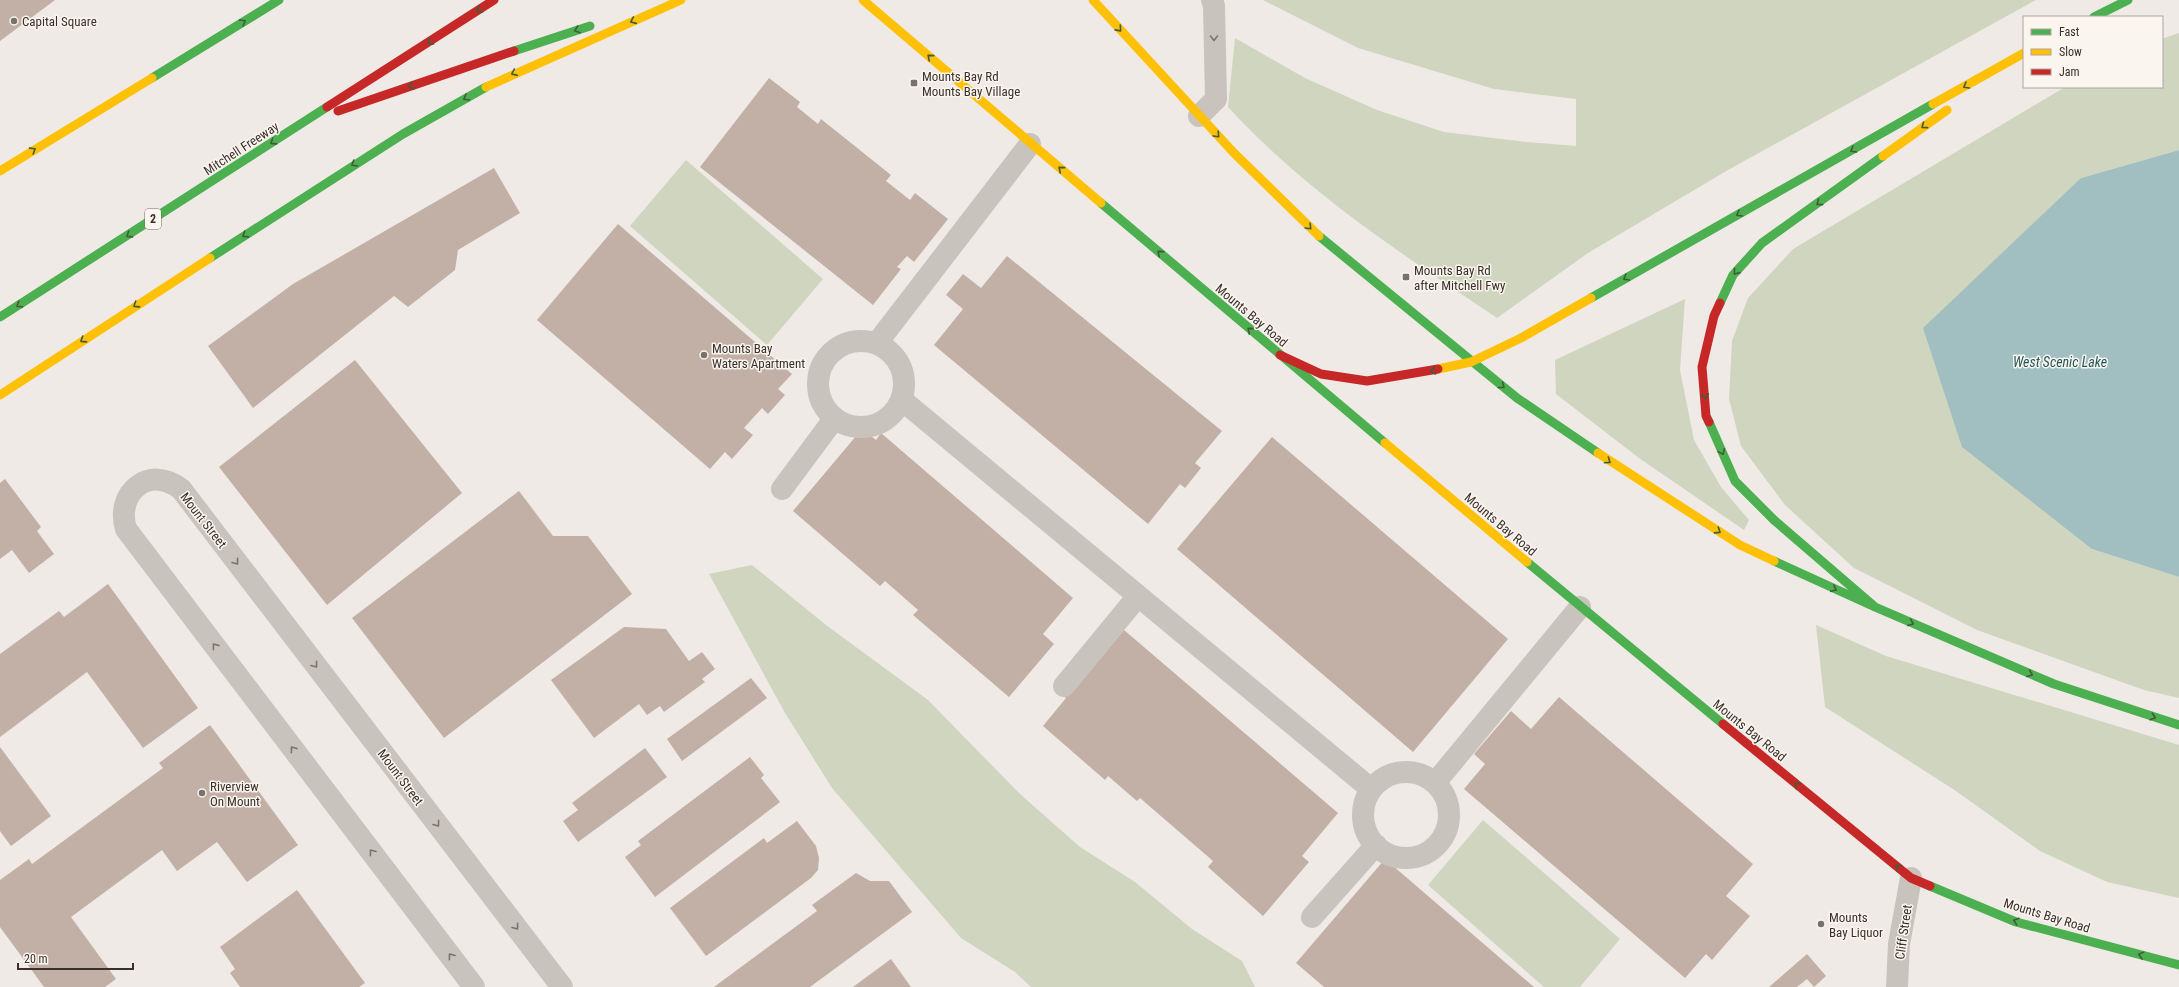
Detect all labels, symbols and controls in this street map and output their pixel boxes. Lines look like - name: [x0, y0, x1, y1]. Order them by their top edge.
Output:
- one-way arrow: [476, 6, 483, 13]
- place label: Capital Square: [22, 14, 97, 29]
- marker: Capital Square: [9, 16, 19, 26]
- one-way arrow: [629, 16, 637, 24]
- legend: [2023, 16, 2163, 88]
- one-way arrow: [239, 19, 246, 26]
- one-way arrow: [1115, 24, 1122, 32]
- text: Fast: [2059, 25, 2080, 39]
- one-way arrow: [573, 26, 580, 34]
- one-way arrow: [1210, 35, 1218, 41]
- one-way arrow: [427, 37, 434, 45]
- text: Slow: [2059, 45, 2082, 59]
- one-way arrow: [927, 55, 935, 62]
- text: Jam: [2059, 65, 2080, 79]
- one-way arrow: [510, 68, 518, 76]
- place label: Mounts Bay Rd Mounts Bay Village: [922, 69, 1020, 99]
- marker: Mounts Bay Rd Mounts Bay Village: [909, 78, 919, 88]
- one-way arrow: [408, 81, 415, 90]
- one-way arrow: [1963, 81, 1970, 88]
- one-way arrow: [463, 94, 470, 101]
- street label: Mitchell Freeway: [201, 118, 282, 178]
- one-way arrow: [1922, 122, 1929, 129]
- one-way arrow: [1212, 130, 1220, 138]
- one-way arrow: [271, 137, 278, 144]
- one-way arrow: [1849, 145, 1857, 152]
- one-way arrow: [29, 148, 36, 155]
- one-way arrow: [351, 160, 358, 167]
- one-way arrow: [1058, 167, 1065, 174]
- one-way arrow: [1816, 198, 1823, 205]
- road number: 2: [145, 209, 161, 229]
- one-way arrow: [1736, 209, 1744, 216]
- one-way arrow: [1304, 222, 1312, 230]
- one-way arrow: [126, 230, 133, 238]
- one-way arrow: [242, 230, 249, 237]
- one-way arrow: [1157, 251, 1164, 258]
- place label: Mounts Bay Rd after Mitchell Fwy: [1414, 263, 1506, 293]
- one-way arrow: [1734, 268, 1741, 275]
- marker: Mounts Bay Rd after Mitchell Fwy: [1401, 272, 1411, 282]
- one-way arrow: [1623, 273, 1630, 280]
- street label: Mounts Bay Road: [1213, 281, 1291, 350]
- one-way arrow: [16, 300, 23, 308]
- one-way arrow: [133, 301, 140, 308]
- one-way arrow: [1247, 328, 1255, 335]
- one-way arrow: [80, 335, 87, 342]
- place label: Mounts Bay Waters Apartment: [712, 341, 805, 371]
- marker: Mounts Bay Waters Apartment: [699, 350, 709, 360]
- water label: West Scenic Lake: [2013, 354, 2107, 370]
- one-way arrow: [1430, 366, 1436, 374]
- one-way arrow: [1497, 382, 1504, 389]
- one-way arrow: [1700, 393, 1709, 399]
- one-way arrow: [1717, 447, 1725, 455]
- one-way arrow: [1604, 456, 1611, 463]
- street label: Mount Street: [177, 490, 230, 551]
- street label: Mounts Bay Road: [1462, 490, 1540, 559]
- one-way arrow: [1714, 526, 1721, 534]
- one-way arrow: [232, 558, 239, 565]
- one-way arrow: [1831, 584, 1838, 592]
- one-way arrow: [1907, 618, 1914, 626]
- one-way arrow: [212, 643, 219, 650]
- one-way arrow: [311, 661, 318, 668]
- one-way arrow: [2026, 669, 2034, 677]
- street label: Mounts Bay Road: [1710, 696, 1789, 764]
- one-way arrow: [2149, 712, 2156, 720]
- one-way arrow: [291, 746, 298, 753]
- street label: Mount Street: [375, 746, 427, 808]
- place label: Riverview On Mount: [210, 779, 260, 809]
- one-way arrow: [1795, 783, 1802, 790]
- marker: Riverview On Mount: [197, 788, 207, 798]
- one-way arrow: [432, 820, 439, 827]
- one-way arrow: [370, 850, 377, 857]
- one-way arrow: [1896, 865, 1903, 872]
- street label: Mounts Bay Road: [2002, 895, 2092, 936]
- street label: Cliff Street: [1892, 904, 1915, 960]
- place label: Mounts Bay Liquor: [1829, 910, 1883, 940]
- one-way arrow: [2013, 917, 2020, 926]
- marker: Mounts Bay Liquor: [1816, 919, 1826, 929]
- one-way arrow: [511, 923, 518, 930]
- scale bar: [18, 945, 133, 971]
- one-way arrow: [2138, 951, 2145, 960]
- text: 20 m: [24, 952, 48, 966]
- one-way arrow: [448, 953, 456, 960]

